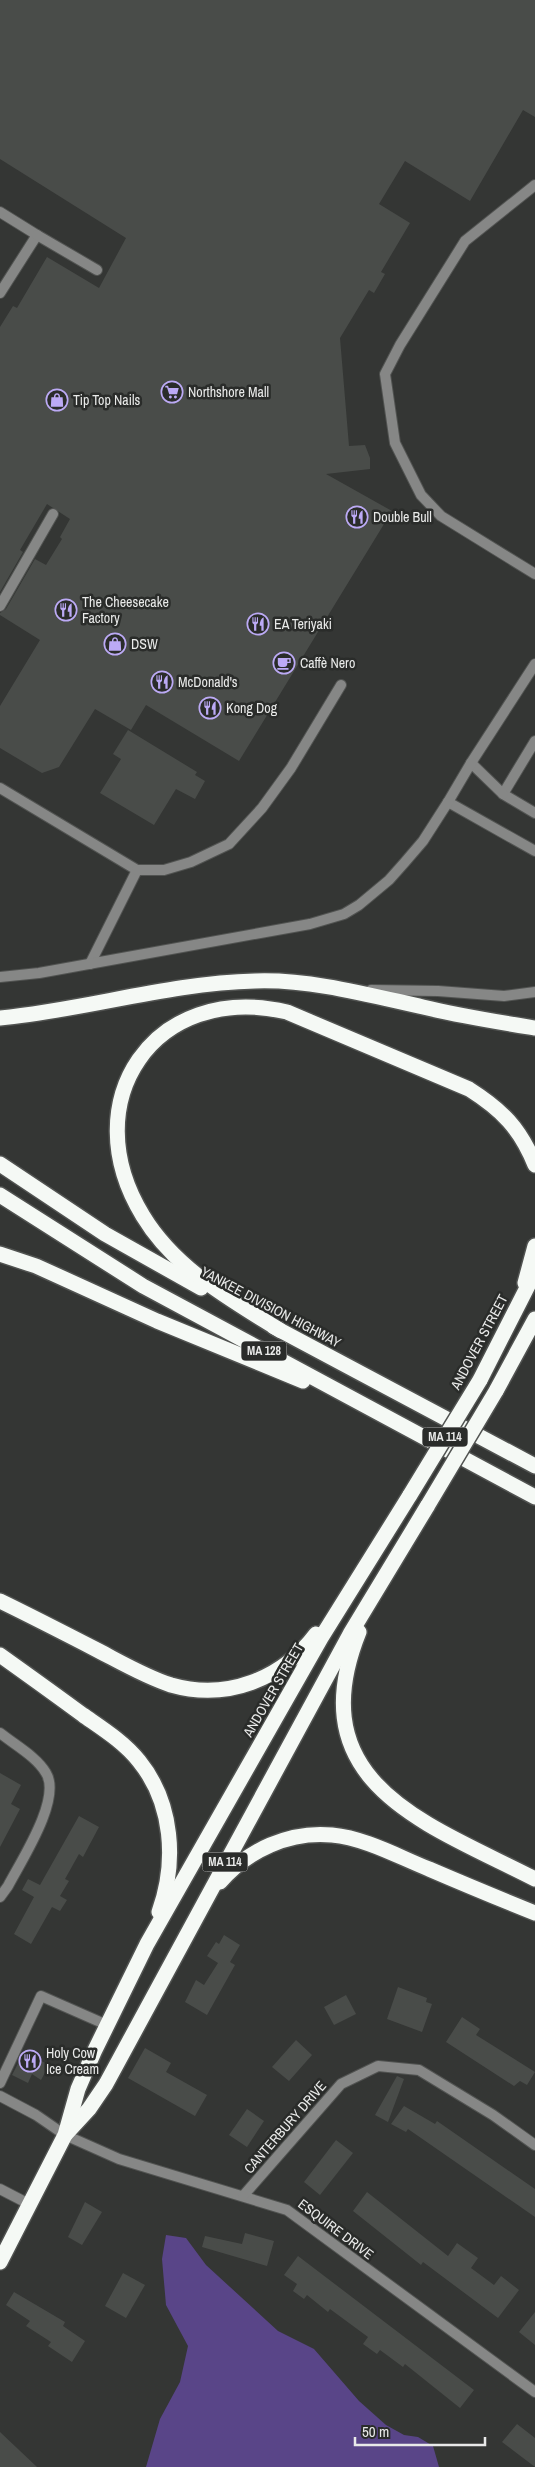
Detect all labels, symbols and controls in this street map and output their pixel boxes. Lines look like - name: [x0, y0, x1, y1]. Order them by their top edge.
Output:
- supermarket icon: Northshore Mall: [160, 380, 184, 404]
- place label: Northshore Mall: [188, 383, 269, 401]
- shop icon: Tip Top Nails: [45, 388, 69, 412]
- place label: Tip Top Nails: [73, 391, 140, 409]
- restaurant icon: Double Bull: [345, 505, 369, 529]
- place label: Double Bull: [373, 508, 432, 526]
- place label: The Cheesecake Factory: [82, 593, 169, 627]
- restaurant icon: The Cheesecake Factory: [54, 598, 78, 622]
- restaurant icon: EA Teriyaki: [246, 612, 270, 636]
- place label: EA Teriyaki: [274, 615, 332, 633]
- shop icon: DSW: [103, 632, 127, 656]
- place label: DSW: [131, 635, 158, 653]
- cafe icon: Caffè Nero: [272, 651, 296, 675]
- place label: Caffè Nero: [300, 654, 355, 672]
- restaurant icon: McDonald's: [150, 670, 174, 694]
- place label: McDonald's: [178, 673, 238, 691]
- restaurant icon: Kong Dog: [198, 696, 222, 720]
- place label: Kong Dog: [226, 699, 278, 717]
- street label: YANKEE DIVISION HIGHWAY: [198, 1262, 344, 1352]
- street label: ANDOVER STREET: [446, 1291, 512, 1394]
- road number: MA 128: [242, 1342, 286, 1360]
- road number: MA 114: [422, 1428, 468, 1446]
- street label: ANDOVER STREET: [238, 1640, 307, 1741]
- road number: MA 114: [202, 1852, 248, 1871]
- place label: Holy Cow Ice Cream: [46, 2044, 99, 2078]
- restaurant icon: Holy Cow Ice Cream: [18, 2049, 42, 2073]
- street label: CANTERBURY DRIVE: [240, 2077, 330, 2177]
- street label: ESQUIRE DRIVE: [295, 2195, 377, 2263]
- scale bar: [355, 2414, 485, 2446]
- text: 50 m: [362, 2421, 389, 2442]

